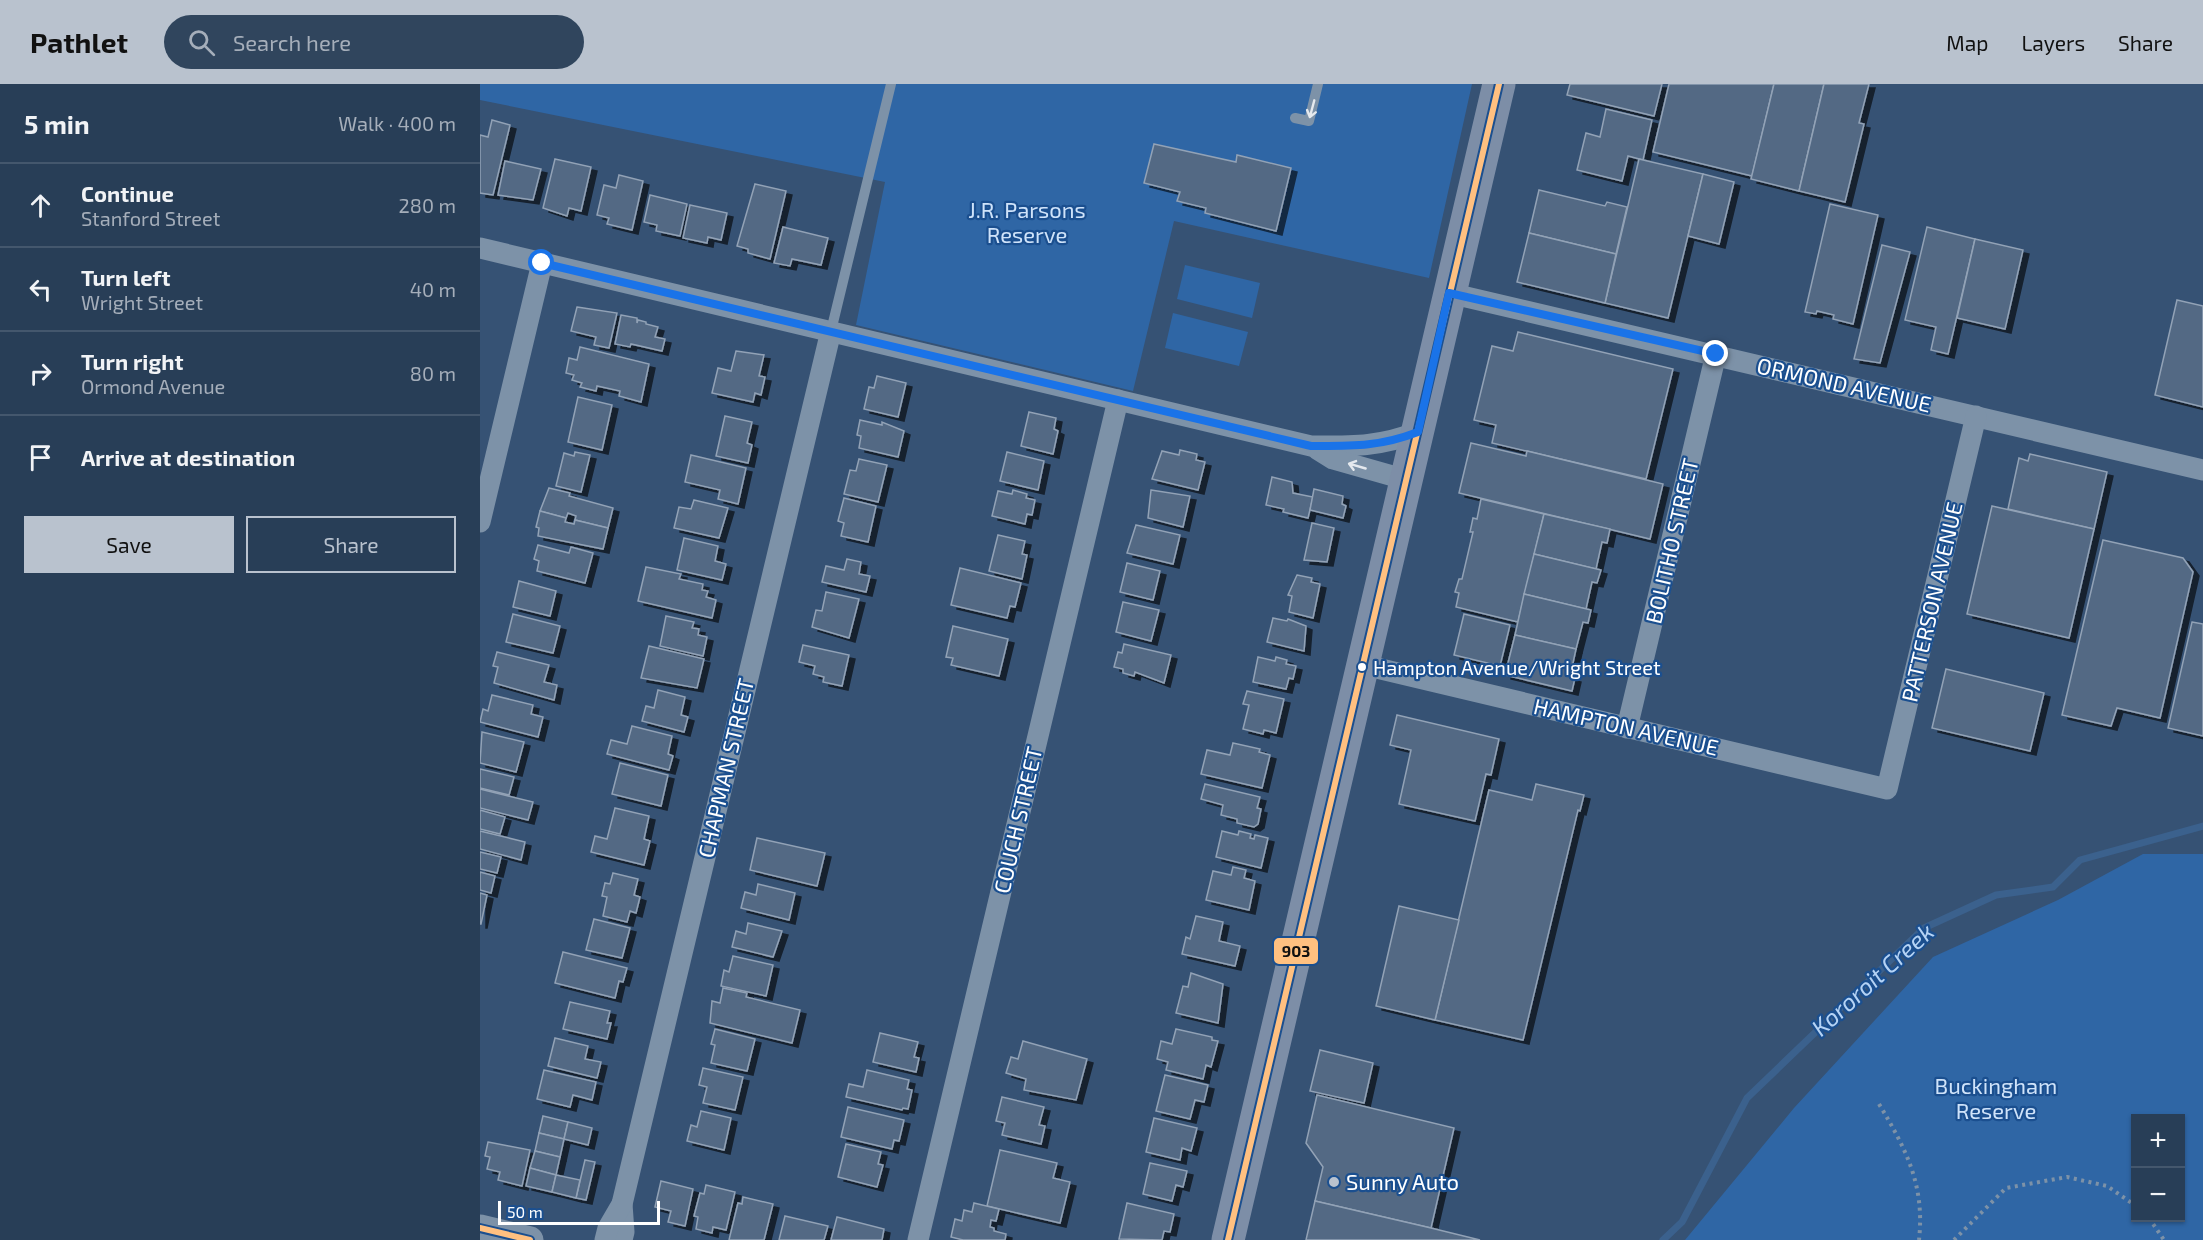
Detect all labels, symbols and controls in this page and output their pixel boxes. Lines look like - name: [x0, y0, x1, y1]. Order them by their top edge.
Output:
- search box: [164, 15, 584, 69]
- text: Pathlet: [30, 25, 128, 59]
- icon: search: [185, 26, 218, 59]
- text: Search here: [233, 29, 351, 55]
- text: Map: [1946, 30, 1988, 55]
- text: Layers: [2021, 30, 2085, 55]
- text: Share: [2118, 30, 2173, 55]
- one-way arrow: [1305, 99, 1317, 118]
- text: 5 min: [24, 108, 90, 139]
- text: Walk · 400 m: [338, 111, 456, 135]
- text: Continue: [81, 180, 174, 206]
- icon: ahead: [24, 189, 57, 222]
- text: 280 m: [399, 193, 456, 217]
- park label: J.R. Parsons Reserve: [968, 196, 1086, 247]
- text: Stanford Street: [81, 206, 220, 230]
- route start: [528, 249, 554, 275]
- text: Turn left: [81, 264, 170, 290]
- icon: left: [24, 273, 57, 306]
- text: 40 m: [410, 277, 456, 301]
- text: Wright Street: [81, 290, 203, 314]
- route end: [1702, 340, 1728, 366]
- text: Turn right: [81, 348, 183, 374]
- street label: ORMOND AVENUE: [1755, 351, 1934, 417]
- icon: right: [24, 357, 57, 390]
- text: 80 m: [410, 361, 456, 385]
- text: Ormond Avenue: [81, 374, 225, 398]
- icon: arrive: [24, 441, 57, 474]
- text: Arrive at destination: [81, 444, 295, 470]
- street label: BOLITHO STREET: [1639, 455, 1703, 626]
- one-way arrow: [1348, 460, 1367, 471]
- street label: PATTERSON AVENUE: [1895, 499, 1967, 704]
- button: Save: [24, 516, 234, 573]
- button: Share: [246, 516, 456, 573]
- place label: Hampton Avenue/Wright Street: [1373, 655, 1661, 679]
- marker: Hampton Avenue/Wright Street: [1356, 661, 1368, 673]
- street label: CHAPMAN STREET: [692, 675, 758, 860]
- street label: HAMPTON AVENUE: [1531, 692, 1721, 760]
- street label: COUCH STREET: [987, 744, 1047, 896]
- water label: Kororoit Creek: [1805, 916, 1939, 1041]
- line badge: 903: [1273, 937, 1319, 965]
- text: 903: [1282, 941, 1310, 960]
- park label: Buckingham Reserve: [1935, 1072, 2057, 1123]
- map controls: [2131, 1114, 2185, 1222]
- button: +: [2131, 1114, 2185, 1168]
- place label: Sunny Auto: [1346, 1168, 1459, 1194]
- button: −: [2131, 1168, 2185, 1222]
- marker: Sunny Auto: [1327, 1175, 1341, 1189]
- scale bar: [498, 1198, 660, 1226]
- text: 50 m: [507, 1202, 543, 1221]

